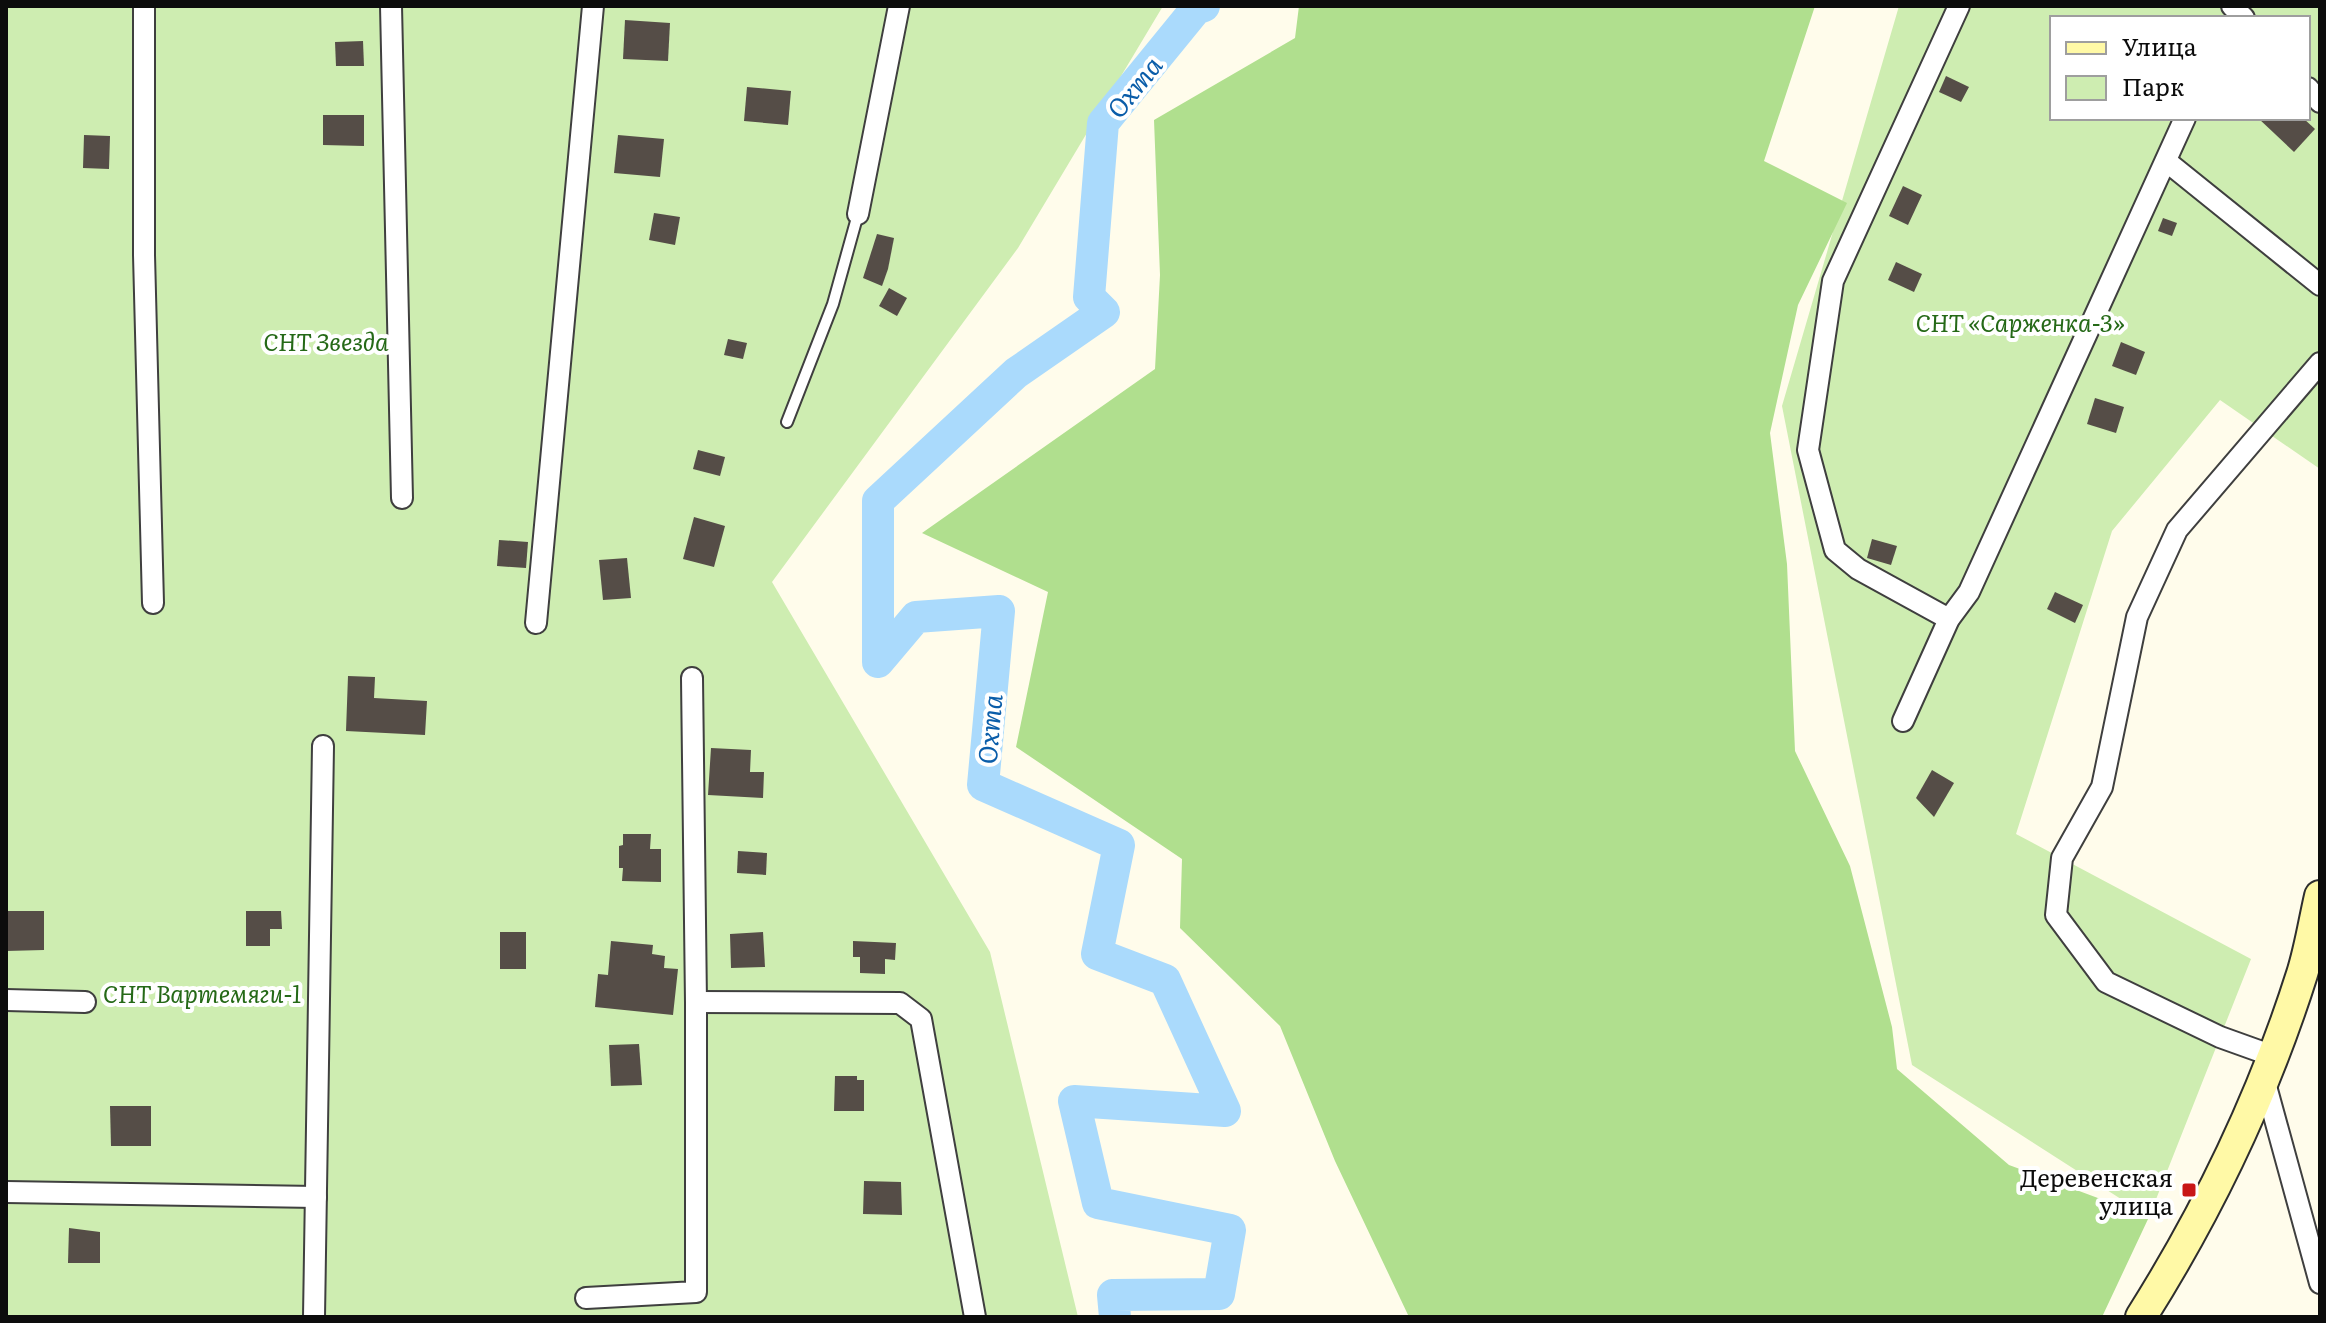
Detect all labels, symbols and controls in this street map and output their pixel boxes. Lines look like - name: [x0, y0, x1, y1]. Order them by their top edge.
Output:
- legend: [2050, 16, 2310, 120]
- text: Улица: [2122, 28, 2197, 63]
- water label: Охта: [1096, 46, 1170, 125]
- text: Парк: [2122, 68, 2184, 103]
- park label: СНТ «Сарженка-3»: [1916, 304, 2125, 339]
- park label: СНТ Звезда: [263, 323, 389, 358]
- water label: Охта: [966, 692, 1010, 766]
- park label: СНТ Вартемяги-1: [103, 975, 301, 1010]
- place label: Деревенская улица: [2020, 1159, 2173, 1222]
- marker: Деревенская улица: [2180, 1181, 2198, 1199]

